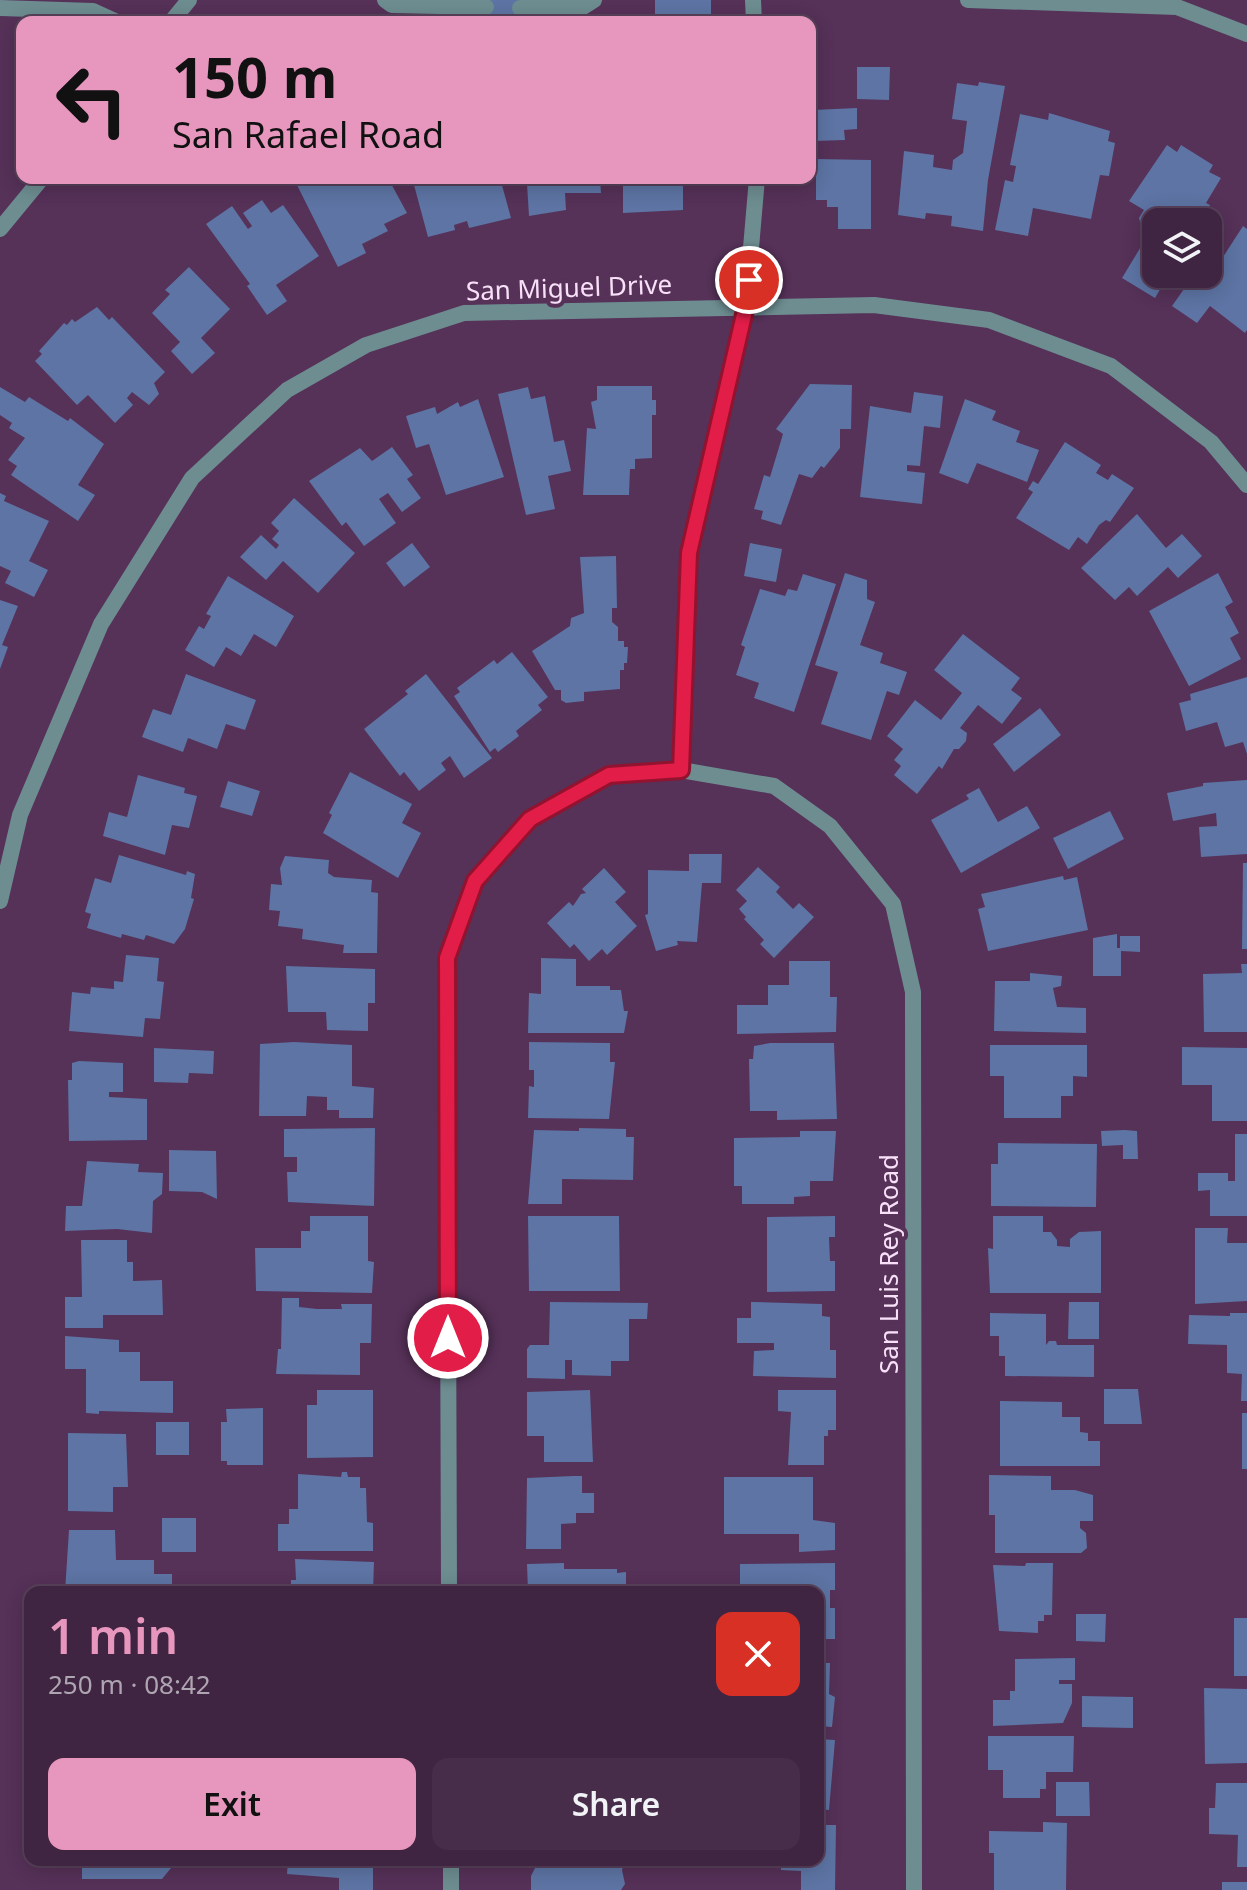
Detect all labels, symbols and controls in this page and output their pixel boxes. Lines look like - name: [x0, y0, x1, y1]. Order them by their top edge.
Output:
- text: 150 m: [172, 38, 337, 114]
- icon: left: [40, 48, 144, 152]
- text: San Rafael Road: [172, 110, 444, 159]
- map controls: [1142, 208, 1222, 288]
- button: layers: [1142, 208, 1222, 288]
- pin: [715, 246, 783, 314]
- icon: arrive: [727, 258, 771, 302]
- street label: San Miguel Drive: [465, 265, 673, 309]
- street label: San Luis Rey Road: [870, 1154, 906, 1374]
- position arrow: [406, 1296, 490, 1380]
- text: 1 min: [48, 1603, 178, 1668]
- button: close: [716, 1612, 800, 1696]
- text: 250 m · 08:42: [48, 1666, 211, 1702]
- button: Exit: [48, 1758, 416, 1850]
- button: Share: [432, 1758, 800, 1850]

